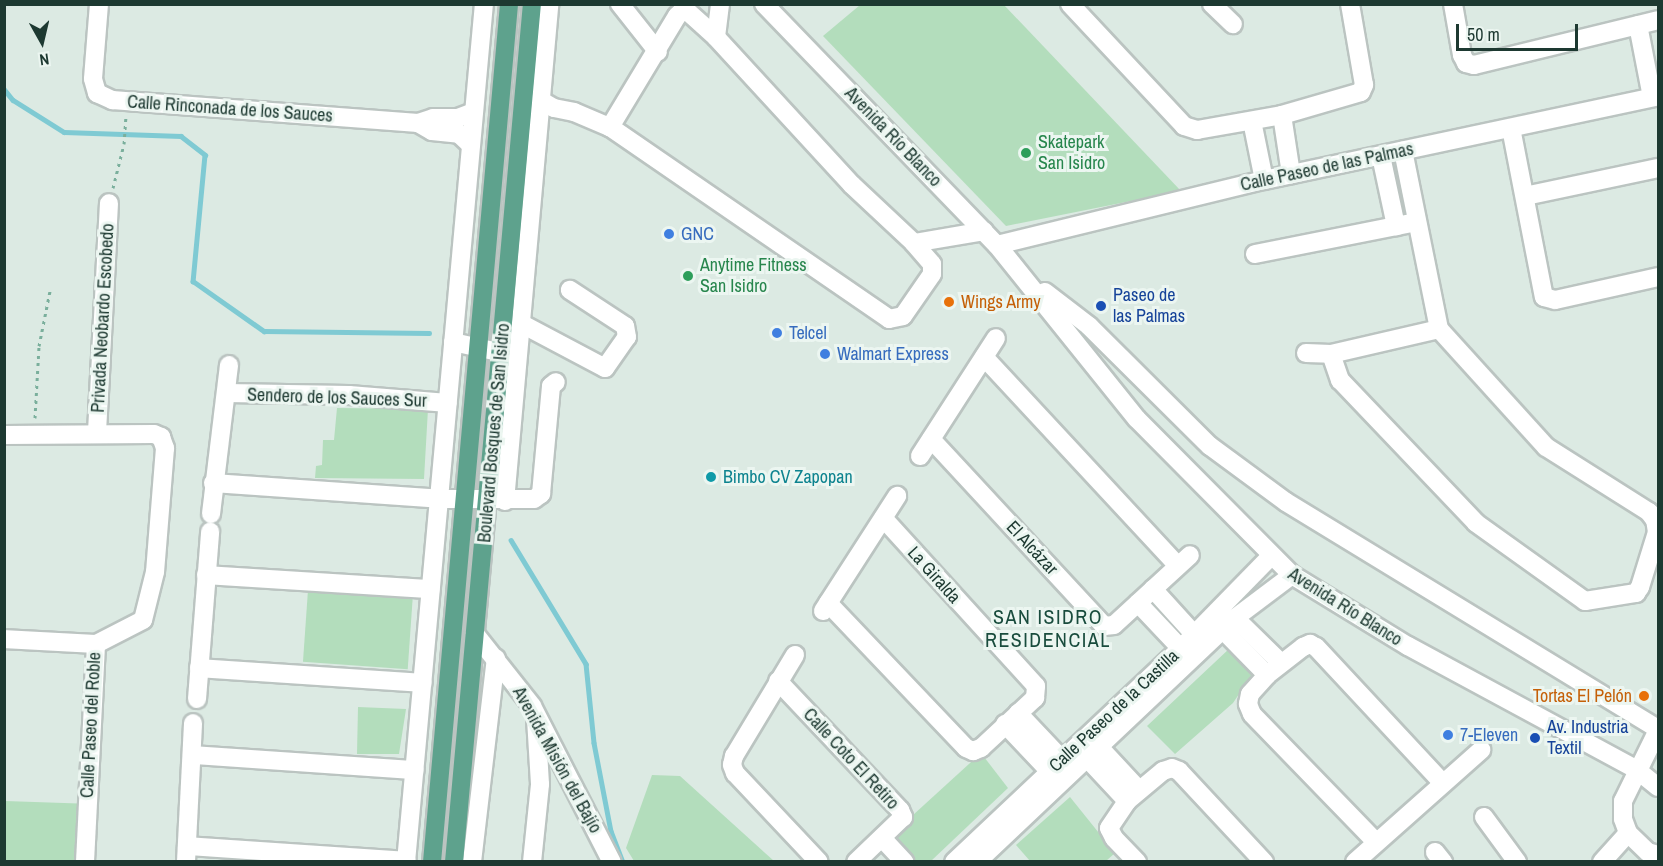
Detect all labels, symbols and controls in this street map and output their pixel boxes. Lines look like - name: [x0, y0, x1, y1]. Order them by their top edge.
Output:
- north arrow: [12, 12, 72, 72]
- scale bar: [1459, 12, 1580, 50]
- text: 50 m: [1467, 22, 1500, 47]
- text: N: [38, 48, 51, 71]
- street label: Avenida Río Blanco: [840, 83, 946, 191]
- street label: Calle Rinconada de los Sauces: [127, 91, 333, 127]
- place label: Skatepark San Isidro: [1038, 132, 1105, 174]
- street label: Calle Paseo de las Palmas: [1238, 138, 1416, 196]
- marker: Skatepark San Isidro: [1019, 146, 1033, 160]
- street label: Privada Neobardo Escobedo: [87, 223, 119, 413]
- place label: GNC: [681, 223, 714, 245]
- marker: GNC: [662, 227, 676, 241]
- place label: Anytime Fitness San Isidro: [700, 255, 807, 298]
- marker: Anytime Fitness San Isidro: [681, 269, 695, 283]
- place label: Paseo de las Palmas: [1113, 285, 1185, 328]
- place label: Wings Army: [961, 291, 1041, 313]
- marker: Wings Army: [942, 295, 956, 309]
- marker: Paseo de las Palmas: [1094, 299, 1108, 313]
- place label: Telcel: [789, 322, 827, 344]
- street label: Boulevard Bosques de San Isidro: [474, 323, 514, 543]
- marker: Telcel: [770, 326, 784, 340]
- place label: Walmart Express: [837, 343, 949, 365]
- marker: Walmart Express: [818, 347, 832, 361]
- street label: Sendero de los Sauces Sur: [247, 384, 427, 412]
- place label: Bimbo CV Zapopan: [723, 466, 853, 488]
- marker: Bimbo CV Zapopan: [704, 470, 718, 484]
- street label: El Alcázar: [1001, 516, 1063, 580]
- street label: La Giralda: [903, 542, 965, 608]
- street label: Avenida Río Blanco: [1284, 563, 1406, 651]
- district label: SAN ISIDRO RESIDENCIAL: [985, 604, 1111, 651]
- street label: Calle Paseo de la Castilla: [1045, 645, 1183, 777]
- street label: Calle Paseo del Roble: [76, 652, 106, 798]
- street label: Avenida Misión del Bajío: [508, 683, 606, 837]
- place label: Tortas El Pelón: [1533, 685, 1632, 707]
- marker: Tortas El Pelón: [1637, 689, 1651, 703]
- street label: Calle Coto El Retiro: [799, 704, 903, 814]
- place label: Av. Industria Textil: [1547, 717, 1629, 760]
- place label: 7-Eleven: [1460, 724, 1518, 746]
- marker: 7-Eleven: [1441, 728, 1455, 742]
- marker: Av. Industria Textil: [1528, 731, 1542, 745]

